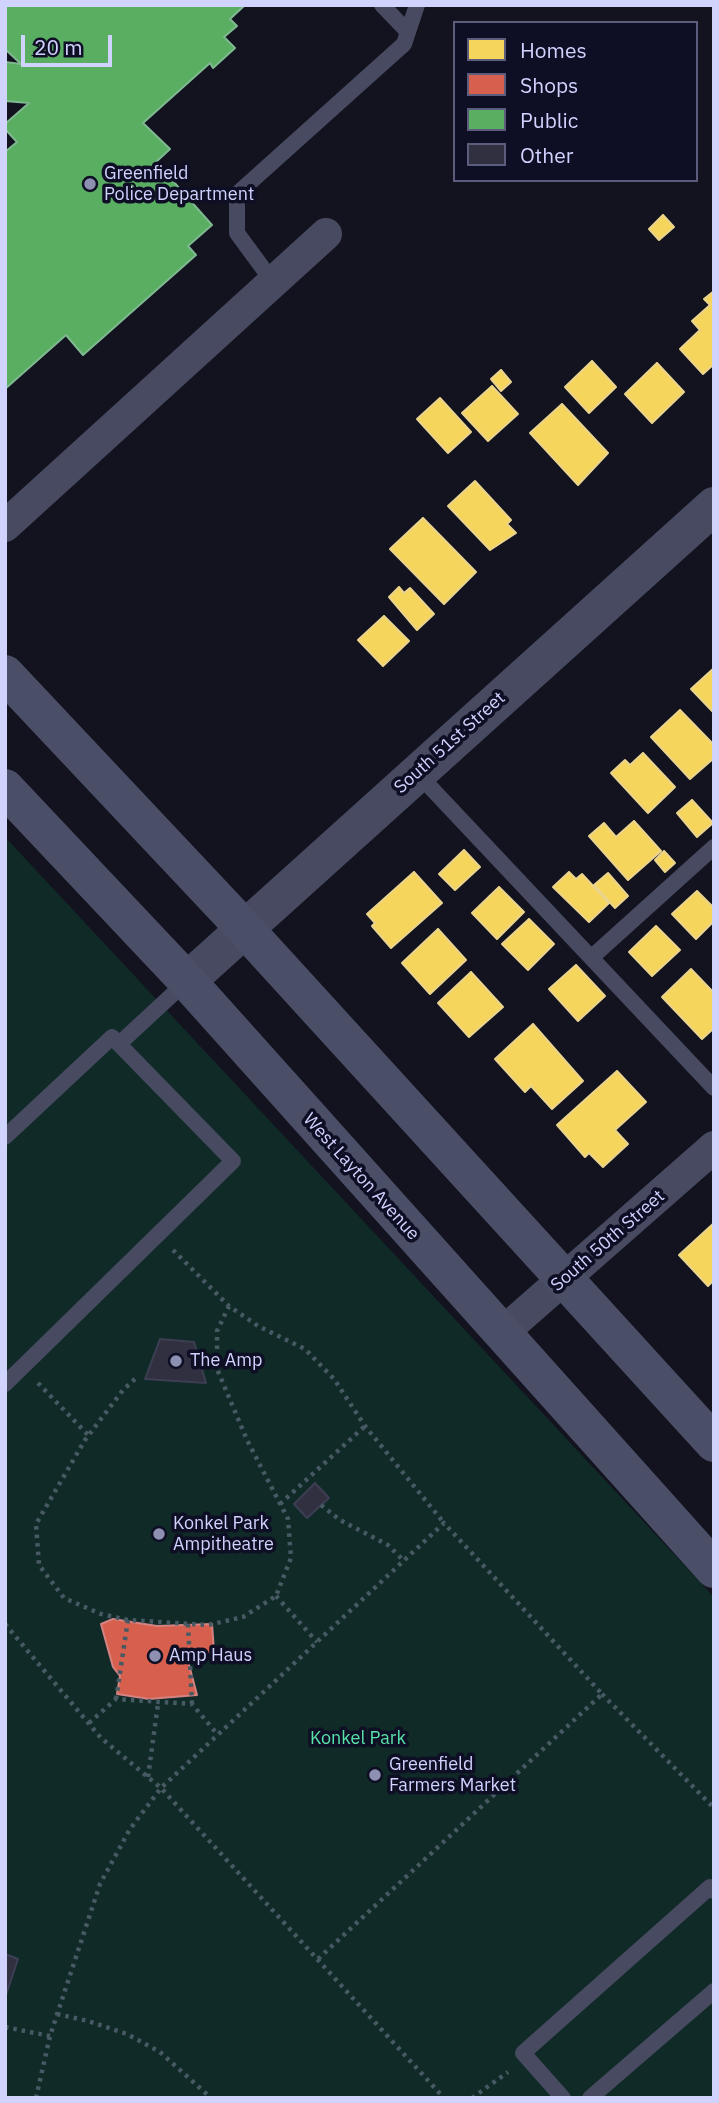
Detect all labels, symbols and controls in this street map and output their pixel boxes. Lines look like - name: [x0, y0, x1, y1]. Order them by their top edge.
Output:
- scale bar: [24, 21, 116, 65]
- legend: [453, 21, 698, 182]
- text: 20 m: [34, 33, 83, 61]
- text: Homes: [520, 36, 587, 64]
- text: Shops: [520, 71, 578, 99]
- text: Public: [520, 106, 578, 134]
- text: Other: [520, 141, 573, 169]
- place label: Greenfield Police Department: [104, 163, 254, 206]
- marker: Greenfield Police Department: [82, 176, 98, 192]
- street label: South 51st Street: [390, 688, 510, 798]
- street label: West Layton Avenue: [298, 1109, 424, 1245]
- street label: South 50th Street: [547, 1186, 669, 1296]
- place label: The Amp: [190, 1350, 262, 1372]
- marker: The Amp: [168, 1353, 184, 1369]
- place label: Konkel Park Ampitheatre: [173, 1513, 274, 1556]
- marker: Konkel Park Ampitheatre: [151, 1526, 167, 1542]
- place label: Amp Haus: [169, 1645, 252, 1667]
- marker: Amp Haus: [147, 1648, 163, 1664]
- park label: Konkel Park: [310, 1728, 406, 1750]
- place label: Greenfield Farmers Market: [389, 1754, 516, 1796]
- marker: Greenfield Farmers Market: [367, 1767, 383, 1783]

